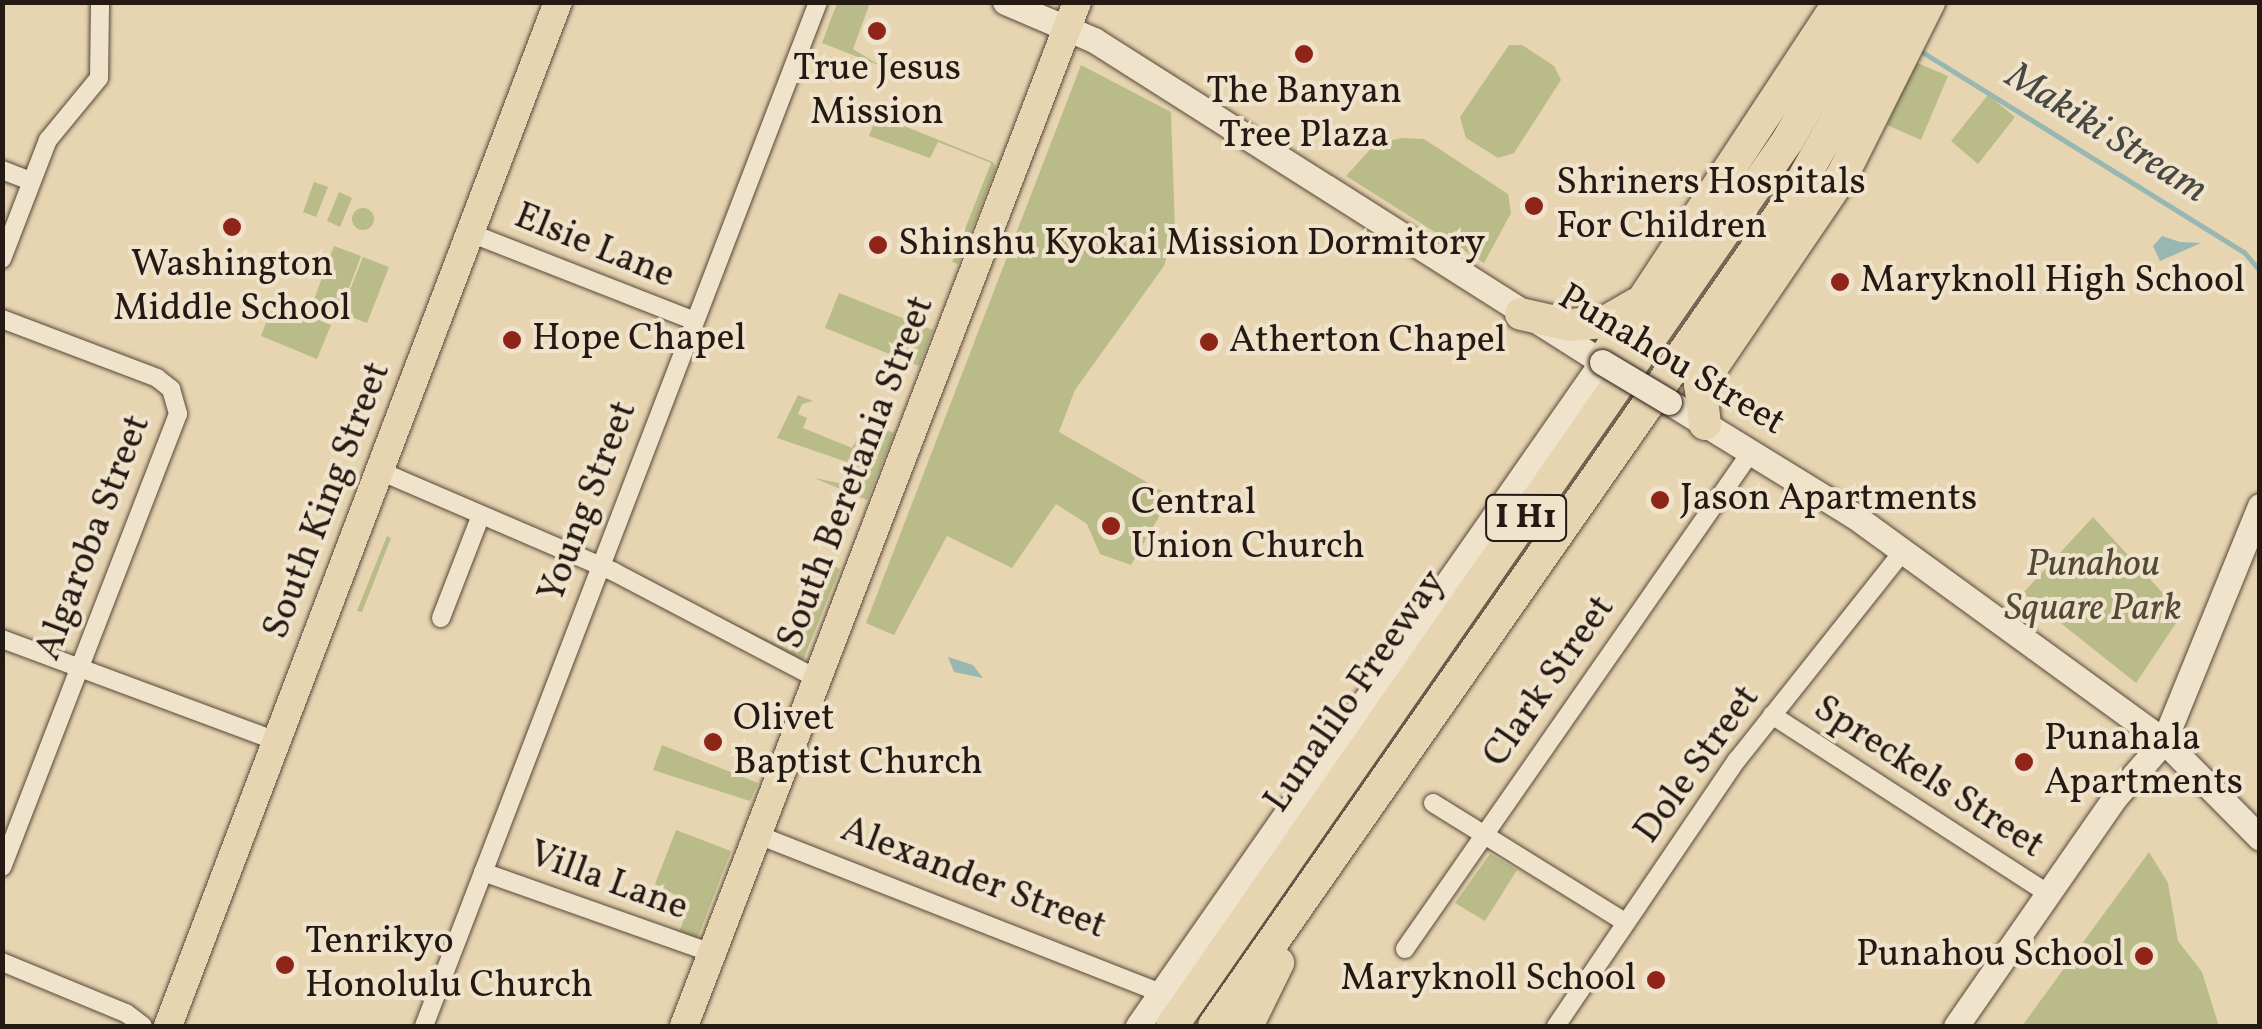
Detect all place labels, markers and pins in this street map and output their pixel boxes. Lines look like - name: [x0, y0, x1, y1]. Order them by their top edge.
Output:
- marker: True Jesus Mission: [866, 20, 888, 42]
- marker: The Banyan Tree Plaza: [1293, 43, 1315, 65]
- place label: True Jesus Mission: [793, 47, 961, 136]
- place label: The Banyan Tree Plaza: [1206, 70, 1402, 160]
- place label: Shriners Hospitals For Children: [1556, 161, 1866, 250]
- marker: Shriners Hospitals For Children: [1521, 193, 1547, 219]
- marker: Washington Middle School: [221, 216, 243, 238]
- place label: Shinshu Kyokai Mission Dormitory: [898, 222, 1485, 268]
- marker: Shinshu Kyokai Mission Dormitory: [867, 234, 889, 256]
- place label: Washington Middle School: [113, 243, 351, 332]
- place label: Maryknoll High School: [1860, 259, 2245, 305]
- marker: Maryknoll High School: [1829, 271, 1851, 293]
- place label: Hope Chapel: [532, 317, 746, 363]
- place label: Atherton Chapel: [1229, 319, 1506, 365]
- marker: Hope Chapel: [501, 329, 523, 351]
- marker: Atherton Chapel: [1198, 331, 1220, 353]
- place label: Jason Apartments: [1680, 477, 1977, 523]
- place label: Central Union Church: [1131, 481, 1365, 570]
- marker: Jason Apartments: [1649, 489, 1671, 511]
- marker: Central Union Church: [1100, 515, 1122, 537]
- place label: Olivet Baptist Church: [733, 697, 983, 786]
- place label: Punahala Apartments: [2044, 717, 2243, 806]
- marker: Olivet Baptist Church: [702, 731, 724, 753]
- marker: Punahala Apartments: [2013, 751, 2035, 773]
- place label: Tenrikyo Honolulu Church: [305, 920, 593, 1009]
- place label: Punahou School: [1856, 933, 2124, 979]
- marker: Punahou School: [2133, 945, 2155, 967]
- marker: Tenrikyo Honolulu Church: [274, 954, 296, 976]
- place label: Maryknoll School: [1341, 957, 1636, 1003]
- marker: Maryknoll School: [1645, 969, 1667, 991]

